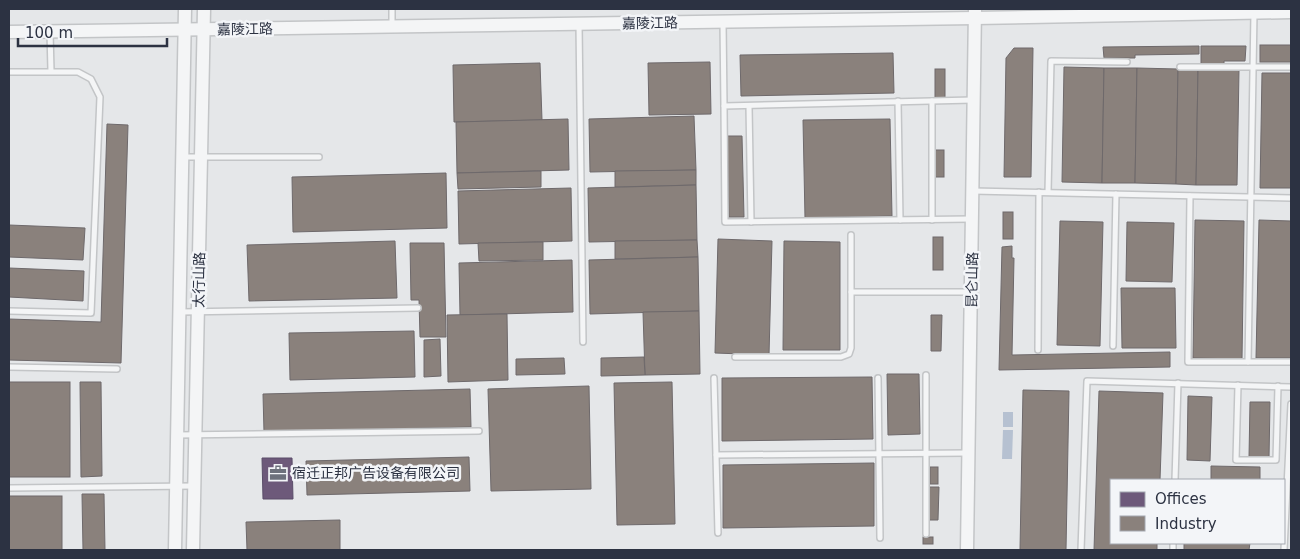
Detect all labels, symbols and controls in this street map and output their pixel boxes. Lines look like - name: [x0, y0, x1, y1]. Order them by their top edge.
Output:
- scale bar: [18, 15, 166, 47]
- street label: 嘉陵江路: [622, 15, 678, 31]
- street label: 嘉陵江路: [217, 21, 273, 37]
- text: 100 m: [25, 24, 73, 42]
- street label: 太行山路: [191, 252, 207, 308]
- street label: 昆仑山路: [964, 252, 980, 308]
- office icon: 宿迁正邦广告设备有限公司: [268, 463, 288, 483]
- place label: 宿迁正邦广告设备有限公司: [292, 465, 460, 481]
- legend: [1110, 479, 1285, 544]
- text: Offices: [1155, 490, 1207, 508]
- text: Industry: [1155, 515, 1217, 533]

